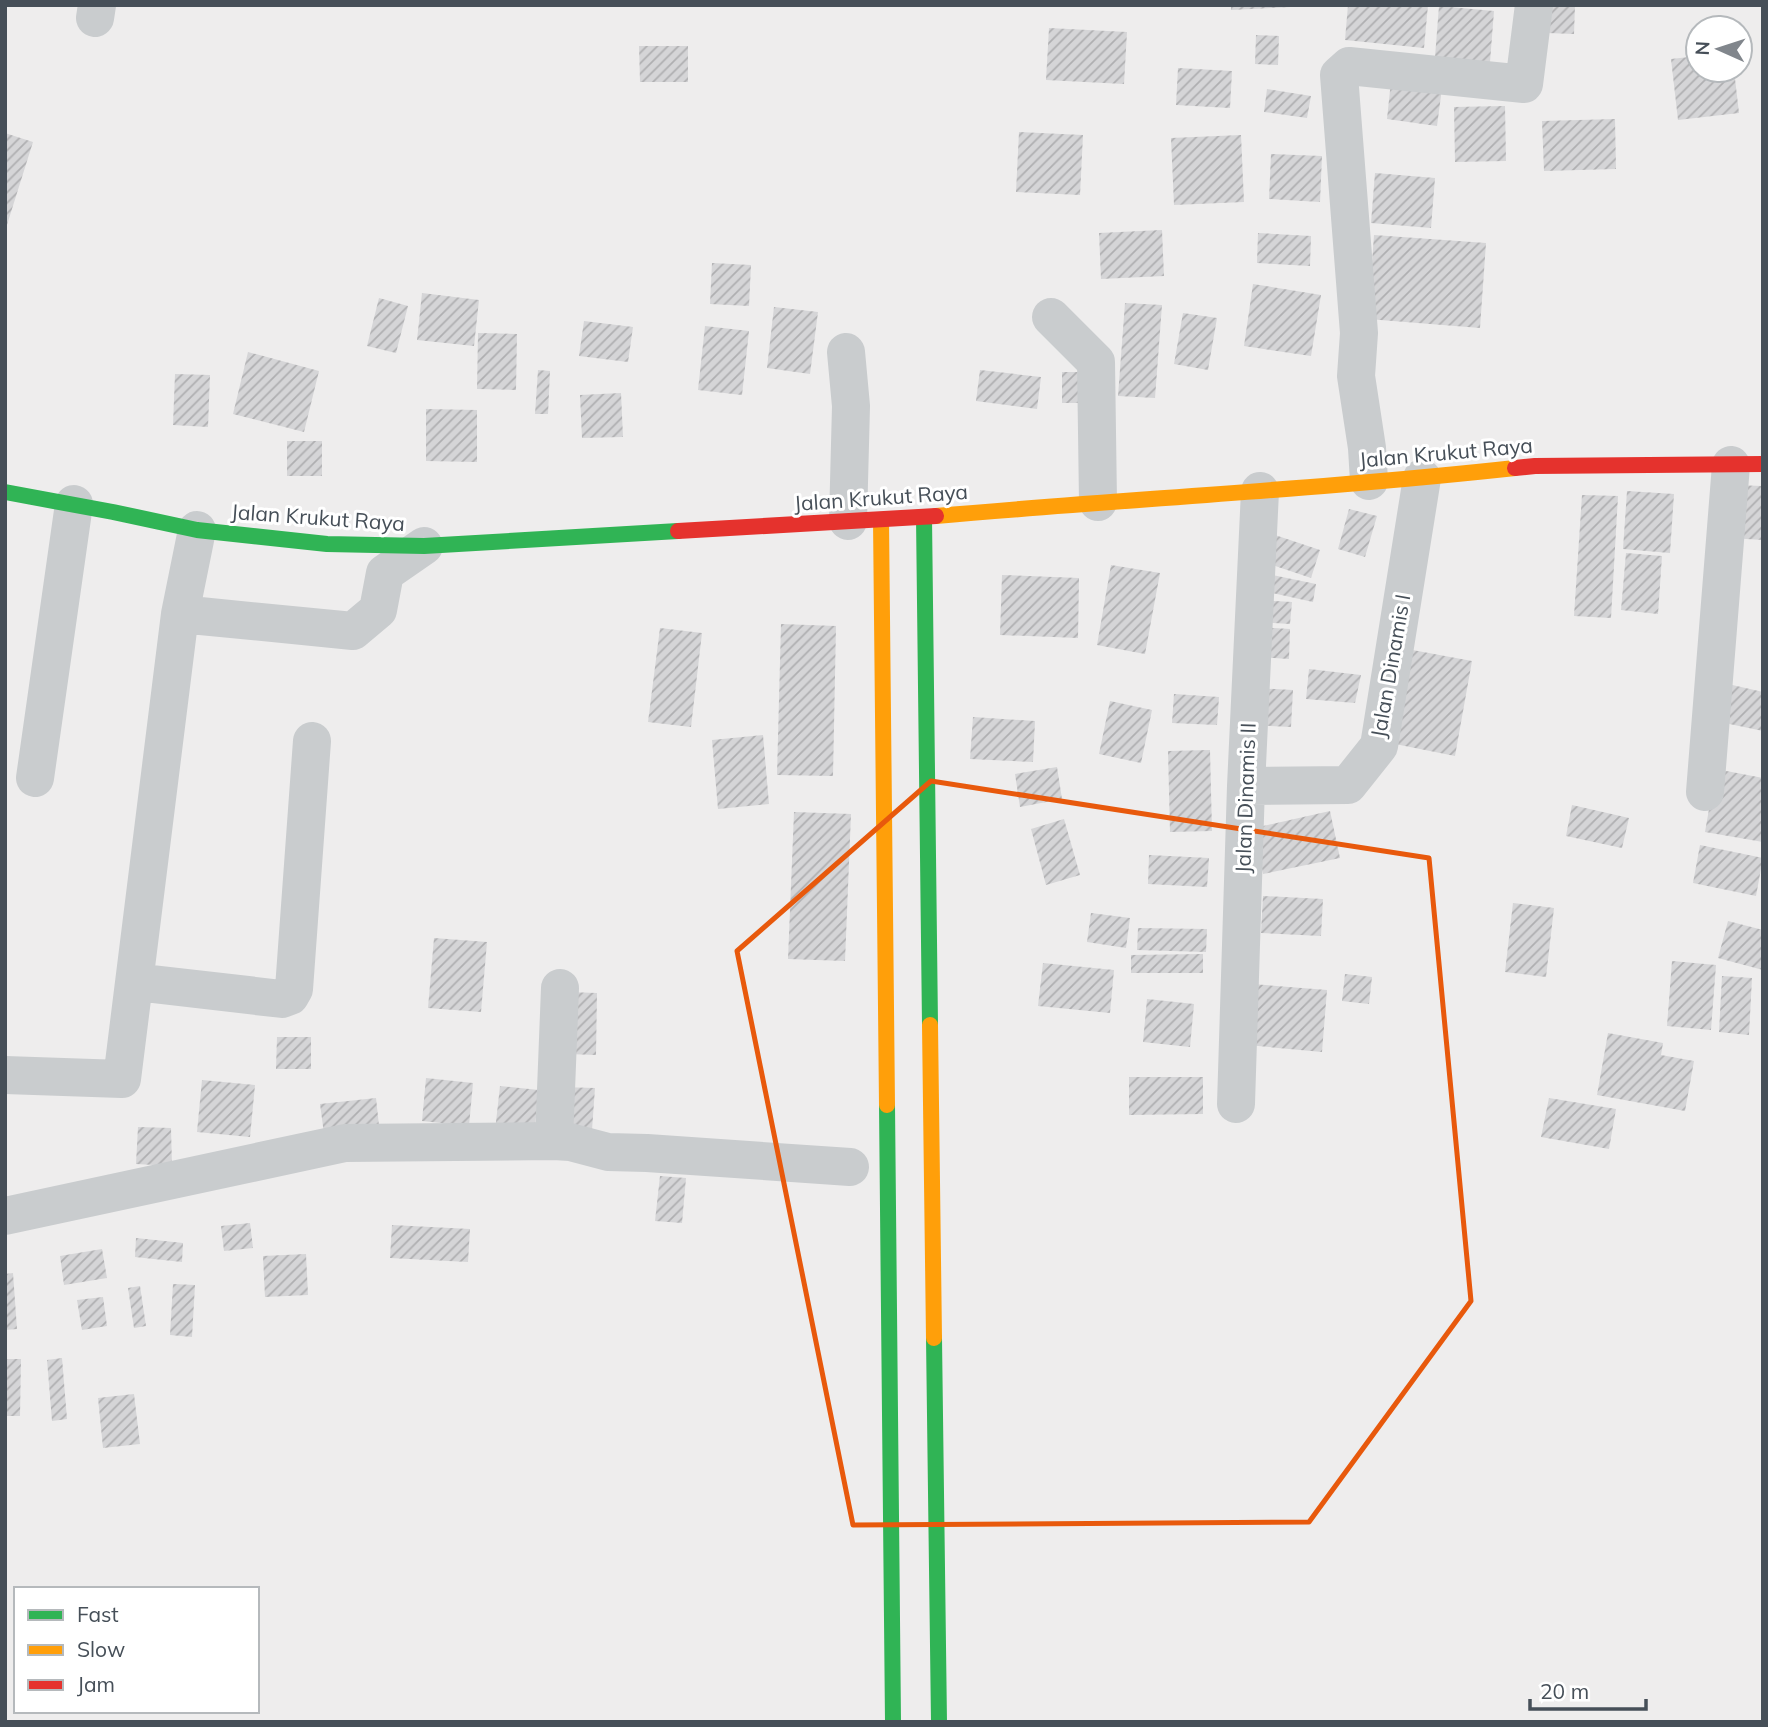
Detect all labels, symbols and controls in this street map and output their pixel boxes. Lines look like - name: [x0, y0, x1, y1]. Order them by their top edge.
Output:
- north arrow: [1684, 14, 1754, 84]
- text: N: [1690, 40, 1714, 56]
- street label: Jalan Krukut Raya: [1358, 431, 1534, 473]
- street label: Jalan Krukut Raya: [793, 478, 969, 516]
- street label: Jalan Krukut Raya: [230, 498, 406, 536]
- street label: Jalan Dinamis I: [1365, 592, 1415, 740]
- street label: Jalan Dinamis II: [1229, 722, 1261, 874]
- legend: [14, 1587, 259, 1713]
- text: Fast: [77, 1601, 119, 1627]
- text: Slow: [77, 1636, 125, 1662]
- scale bar: [1530, 1668, 1646, 1712]
- text: Jam: [77, 1671, 115, 1697]
- text: 20 m: [1540, 1678, 1589, 1704]

